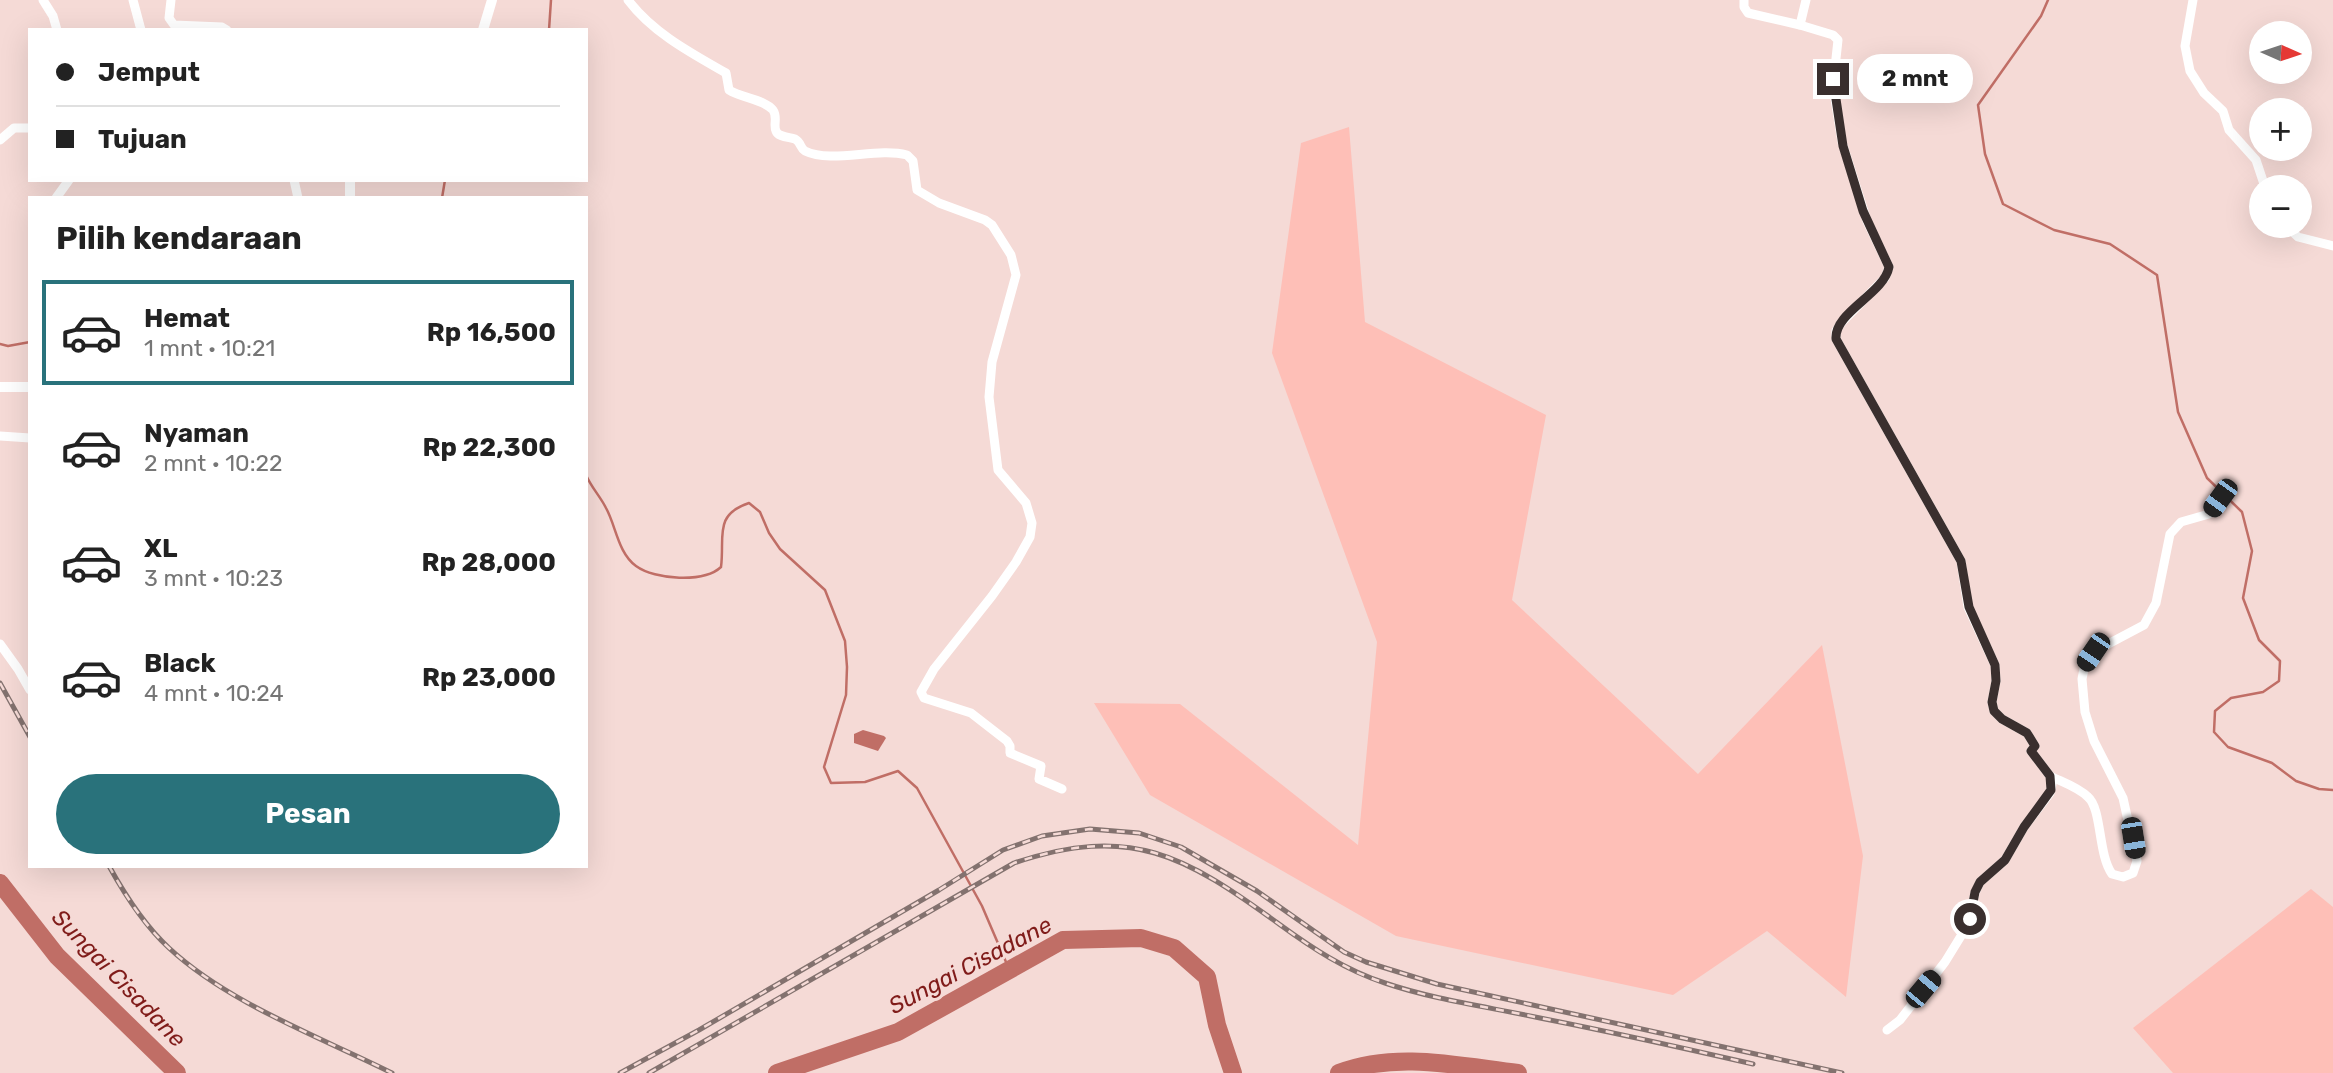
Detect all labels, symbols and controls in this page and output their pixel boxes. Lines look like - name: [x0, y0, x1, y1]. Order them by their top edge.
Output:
- north arrow: [2249, 21, 2312, 84]
- map controls: [2249, 21, 2312, 238]
- callout: 2 mnt: [1857, 55, 1973, 104]
- text: Jemput: [98, 57, 200, 88]
- route end: [1817, 63, 1849, 95]
- text: 2 mnt: [1882, 64, 1948, 92]
- button: +: [2249, 98, 2312, 161]
- text: Tujuan: [98, 124, 187, 155]
- button: −: [2249, 175, 2312, 238]
- text: Pilih kendaraan: [56, 219, 302, 257]
- icon: car: [60, 301, 123, 364]
- text: Hemat: [144, 303, 230, 334]
- text: Rp 16,500: [427, 317, 556, 348]
- text: 1 mnt · 10:21: [144, 334, 275, 362]
- icon: car: [60, 416, 123, 479]
- text: Nyaman: [144, 418, 249, 449]
- text: Rp 22,300: [423, 432, 556, 463]
- text: 2 mnt · 10:22: [144, 449, 283, 477]
- car: [2200, 475, 2241, 521]
- icon: car: [60, 531, 123, 594]
- text: XL: [144, 533, 177, 564]
- text: Rp 28,000: [422, 547, 556, 578]
- text: 3 mnt · 10:23: [144, 564, 283, 592]
- car: [2073, 629, 2114, 675]
- icon: car: [60, 646, 123, 709]
- text: Black: [144, 648, 216, 679]
- text: Rp 23,000: [422, 662, 556, 693]
- text: 4 mnt · 10:24: [144, 679, 284, 707]
- button: Pesan: [56, 774, 560, 854]
- car: [2120, 816, 2147, 860]
- water label: Sungai Cisadane: [46, 903, 192, 1053]
- route start: [1954, 903, 1986, 935]
- water label: Sungai Cisadane: [884, 910, 1056, 1020]
- car: [1902, 966, 1945, 1012]

